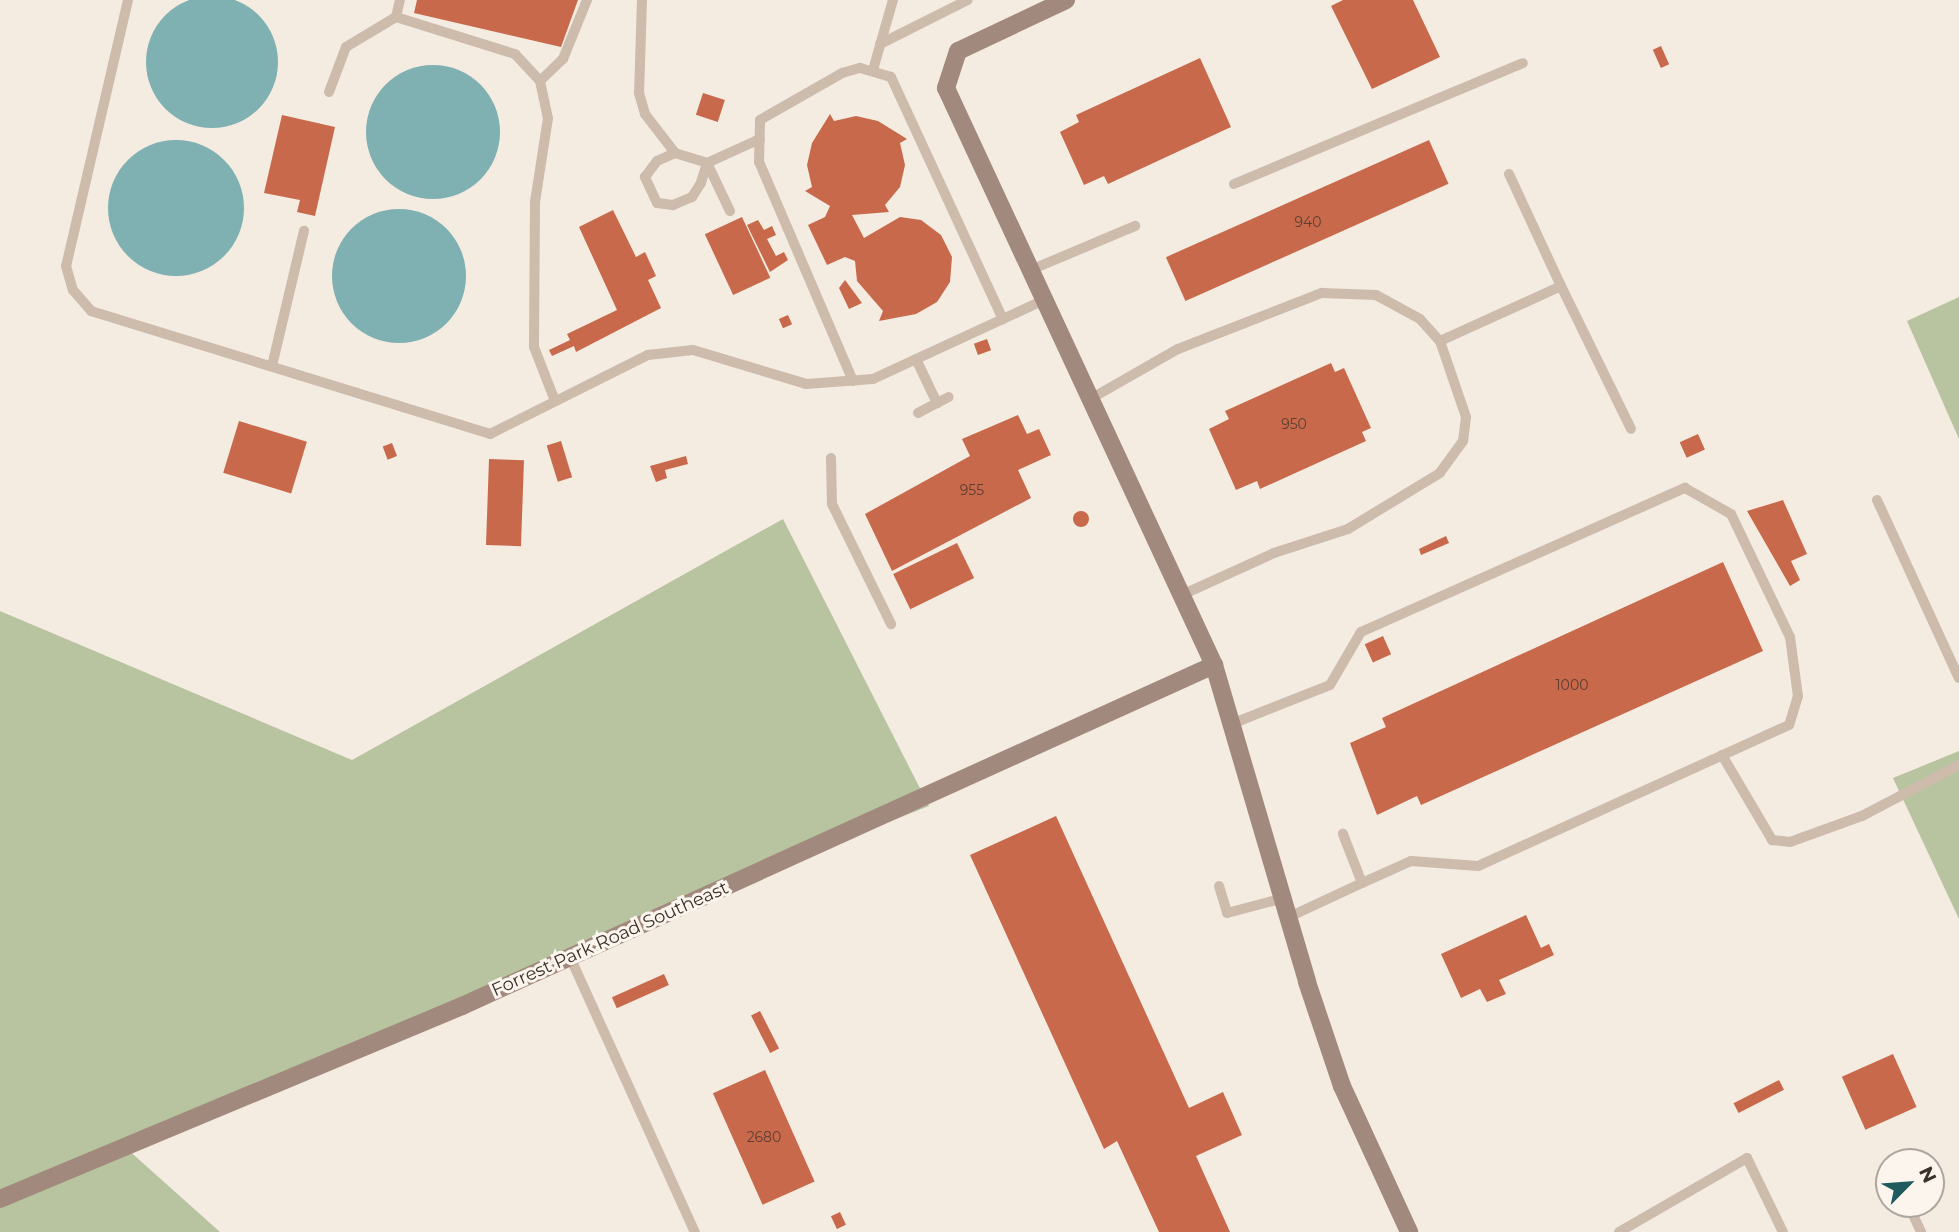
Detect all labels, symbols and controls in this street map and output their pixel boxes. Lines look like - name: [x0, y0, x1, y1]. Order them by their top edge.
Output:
- house number: 940: [1294, 214, 1322, 230]
- house number: 950: [1281, 416, 1307, 432]
- house number: 955: [960, 482, 984, 498]
- house number: 1000: [1556, 677, 1588, 693]
- street label: Forrest Park Road Southeast: [488, 877, 732, 1001]
- house number: 2680: [747, 1129, 781, 1145]
- north arrow: [1875, 1148, 1945, 1218]
- text: N: [1914, 1163, 1941, 1187]

